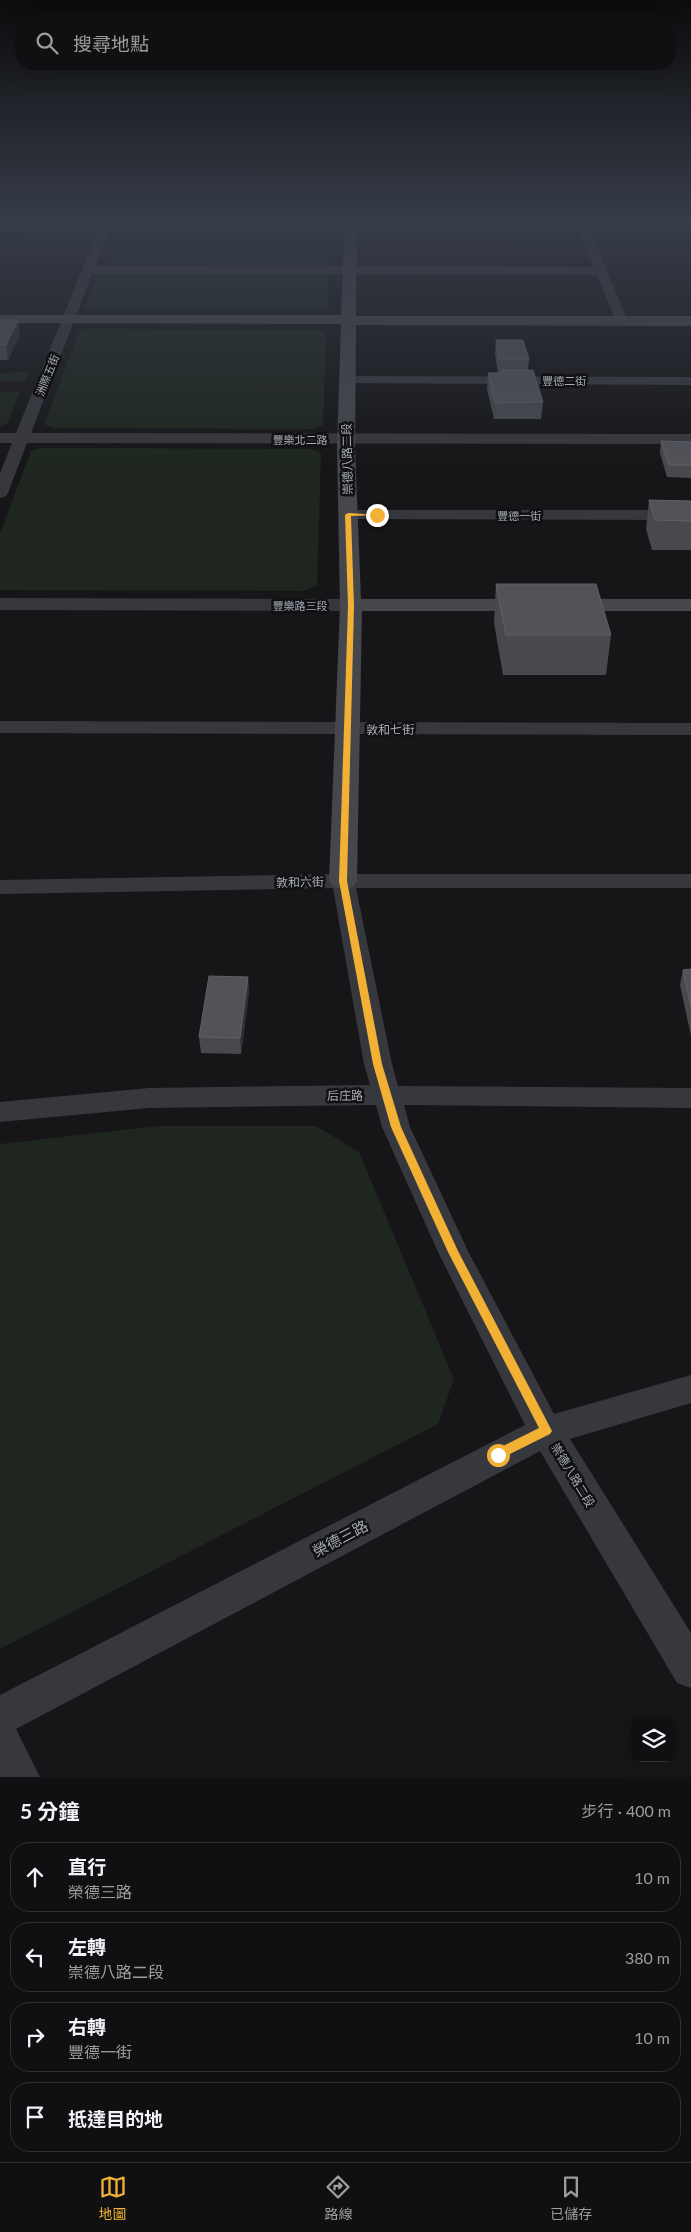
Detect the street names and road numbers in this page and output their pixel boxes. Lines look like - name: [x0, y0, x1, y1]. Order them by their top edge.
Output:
- street label: 洲際五街: [33, 352, 61, 398]
- street label: 豐德二街: [542, 374, 586, 387]
- street label: 崇德八路二段: [339, 423, 355, 495]
- street label: 豐樂北二路: [273, 433, 328, 446]
- street label: 豐德一街: [497, 509, 541, 522]
- street label: 豐樂路三段: [273, 599, 328, 612]
- street label: 敦和七街: [366, 722, 414, 737]
- street label: 敦和六街: [276, 874, 324, 890]
- street label: 后庄路: [327, 1088, 363, 1103]
- street label: 崇德八路二段: [548, 1440, 598, 1510]
- street label: 榮德三路: [309, 1516, 371, 1560]

